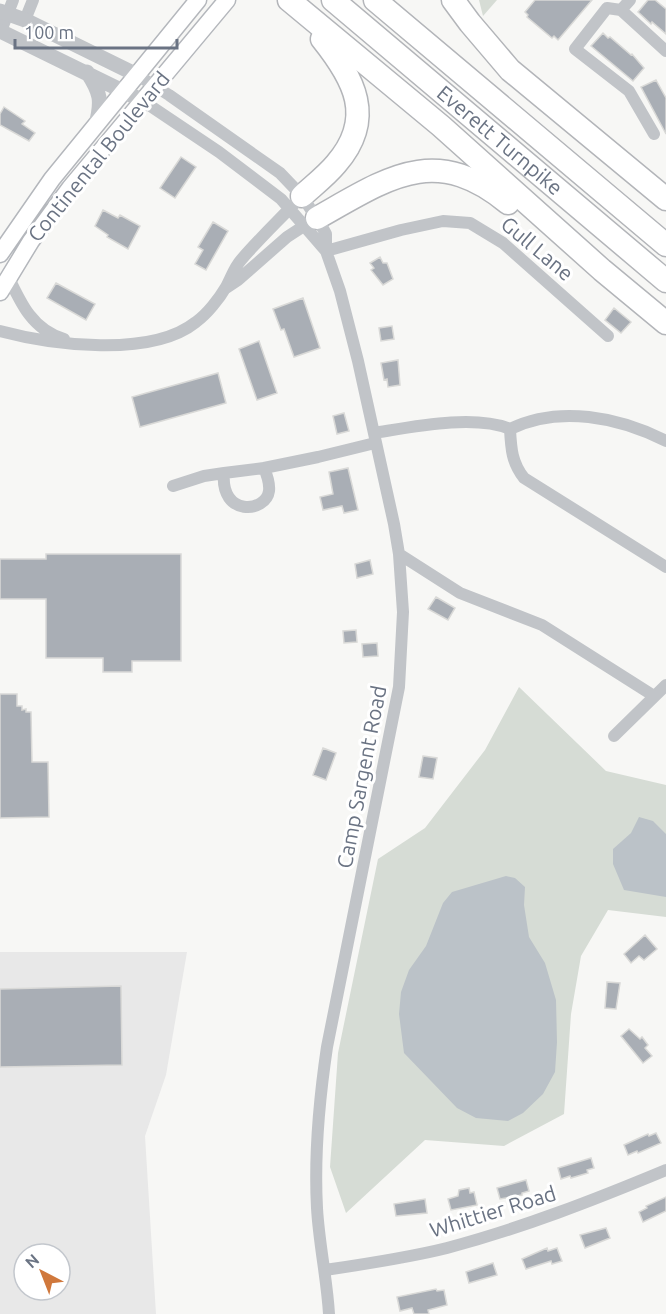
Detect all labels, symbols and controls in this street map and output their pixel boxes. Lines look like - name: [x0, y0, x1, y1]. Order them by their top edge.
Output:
- scale bar: [15, 12, 177, 50]
- text: 100 m: [24, 22, 74, 42]
- street label: Continental Boulevard: [22, 67, 174, 246]
- street label: Everett Turnpike: [433, 80, 568, 199]
- street label: Gull Lane: [497, 211, 579, 285]
- street label: Camp Sargent Road: [332, 683, 391, 870]
- street label: Whittier Road: [427, 1180, 559, 1242]
- north arrow: [12, 1242, 72, 1302]
- text: N: [22, 1250, 42, 1272]

